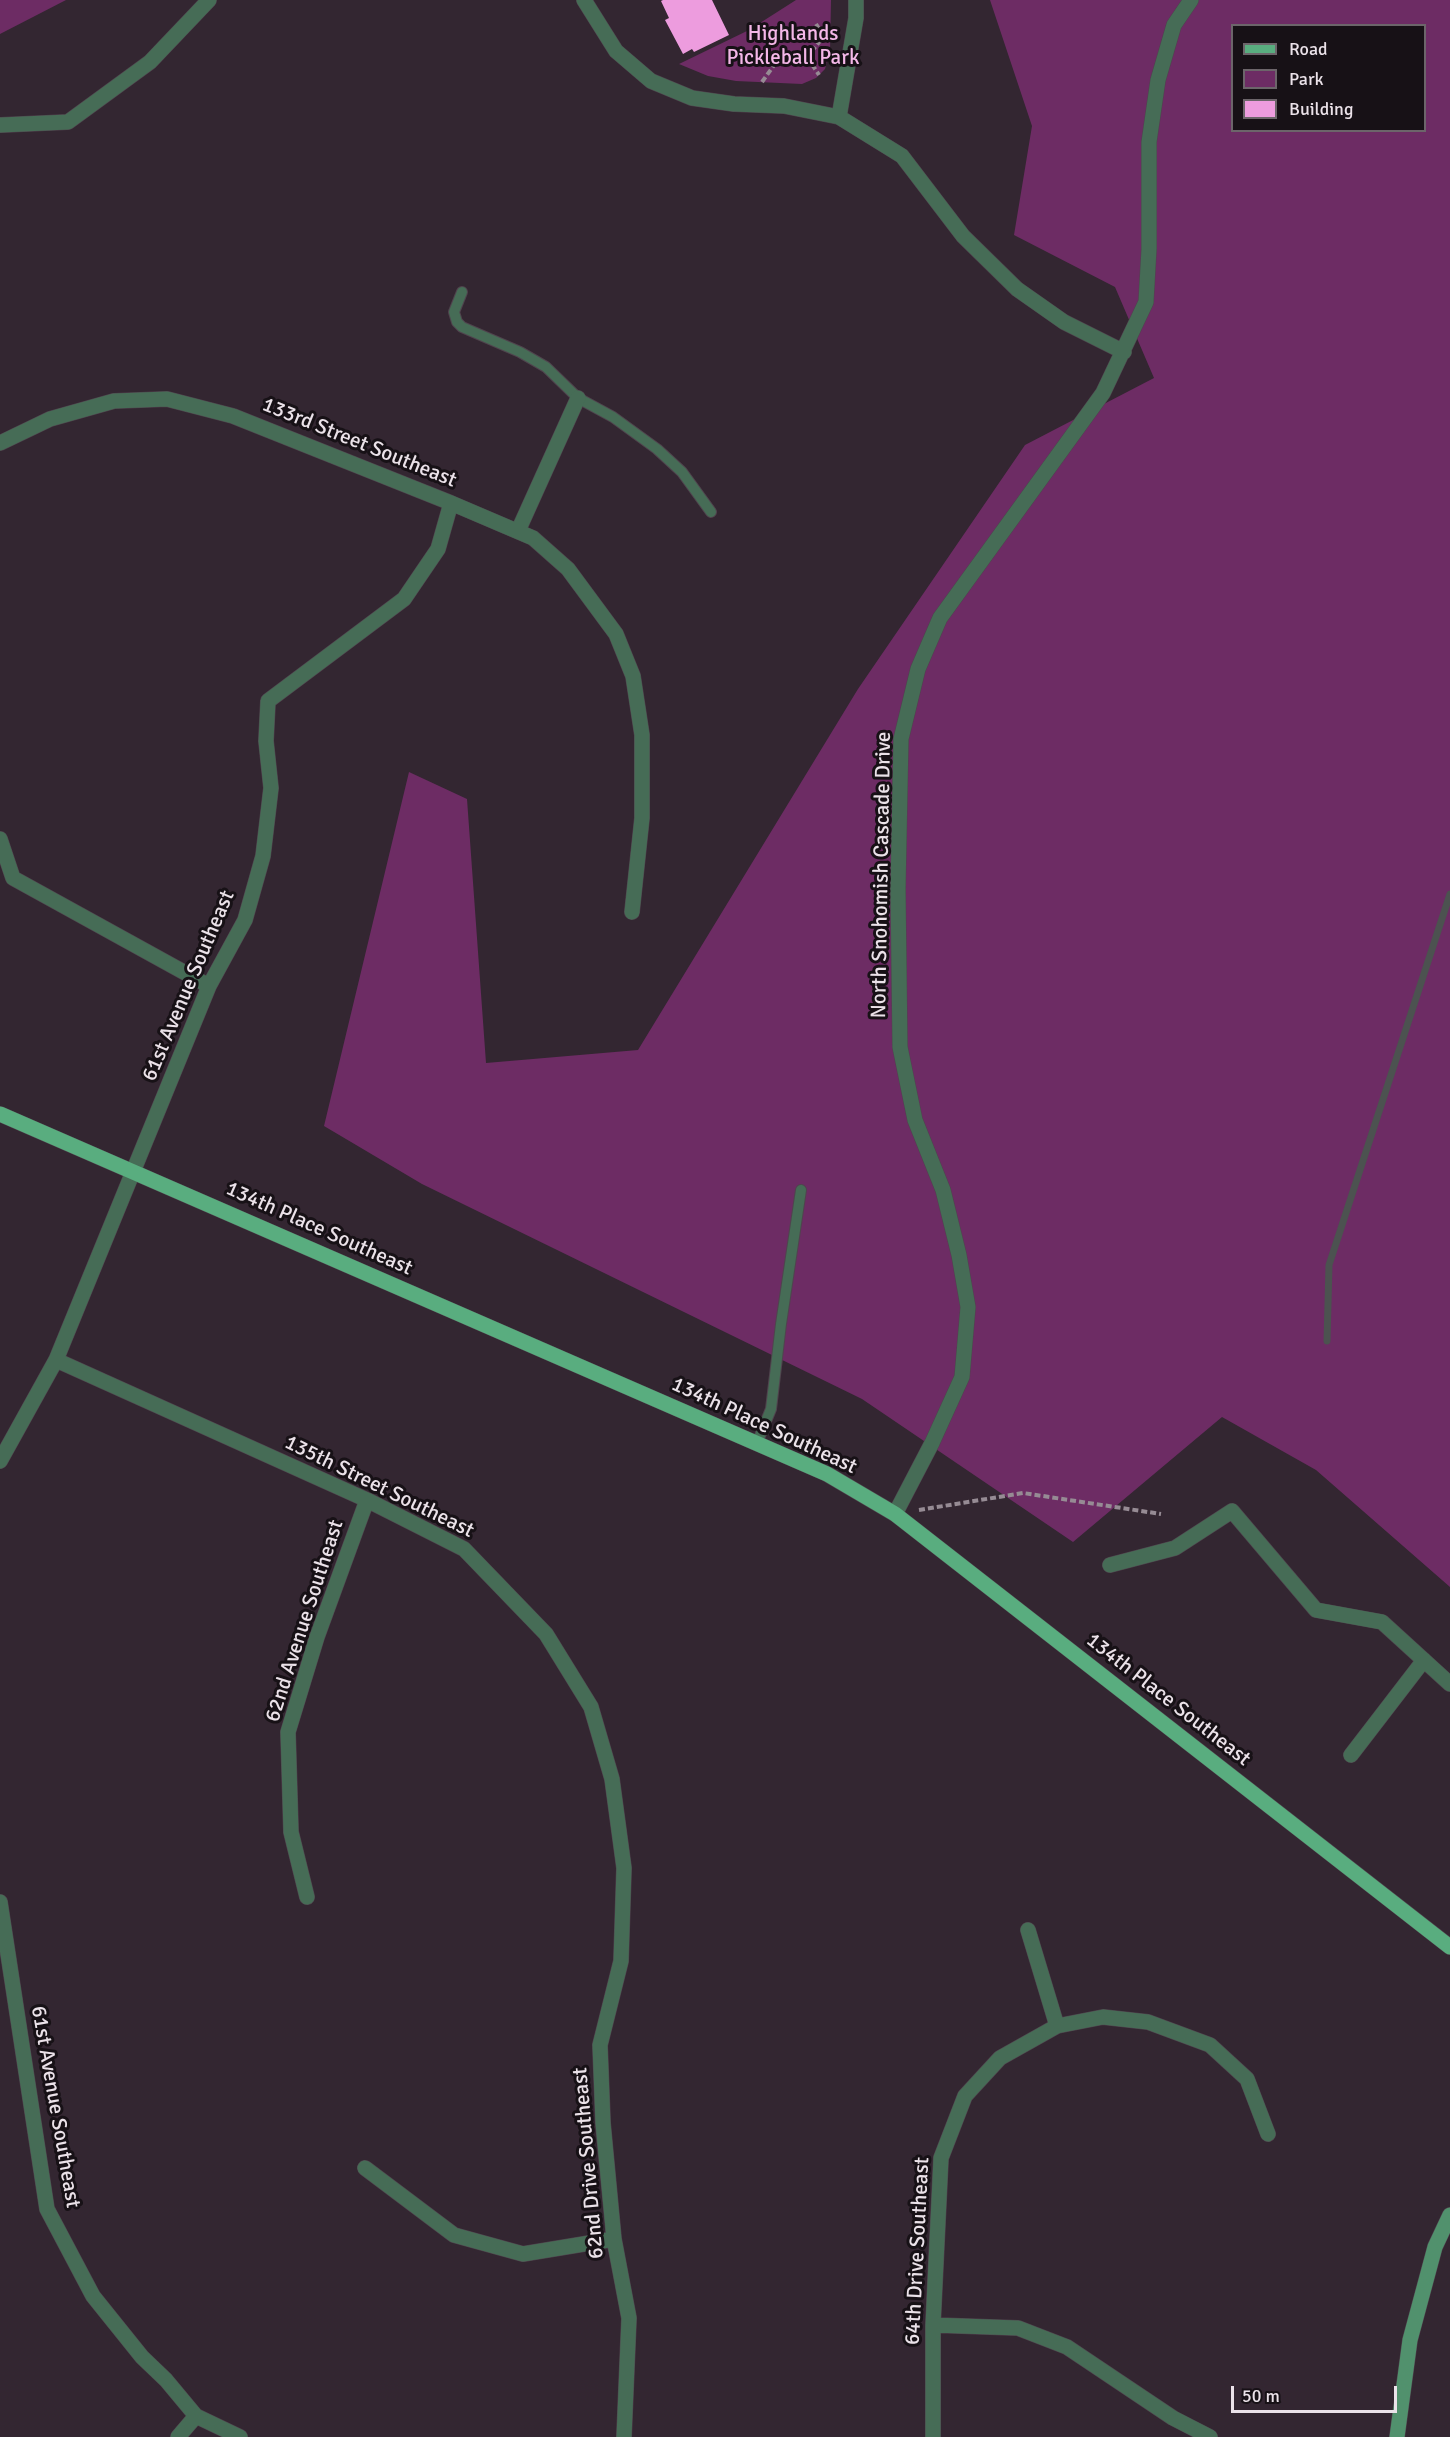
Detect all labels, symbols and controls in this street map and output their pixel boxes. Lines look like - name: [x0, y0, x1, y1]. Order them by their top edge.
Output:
- park label: Highlands Pickleball Park: [727, 21, 859, 71]
- legend: [1231, 24, 1426, 132]
- text: Road: [1289, 38, 1328, 60]
- text: Park: [1289, 68, 1324, 90]
- text: Building: [1289, 98, 1353, 120]
- street label: 133rd Street Southeast: [258, 393, 460, 493]
- street label: North Snohomish Cascade Drive: [867, 731, 897, 1019]
- street label: 61st Avenue Southeast: [137, 887, 241, 1085]
- street label: 134th Place Southeast: [222, 1176, 416, 1282]
- street label: 134th Place Southeast: [667, 1372, 861, 1480]
- street label: 135th Street Southeast: [280, 1430, 478, 1544]
- street label: 62nd Avenue Southeast: [260, 1517, 350, 1725]
- street label: 134th Place Southeast: [1081, 1628, 1255, 1772]
- street label: 61st Avenue Southeast: [25, 2004, 85, 2210]
- street label: 62nd Drive Southeast: [568, 2066, 610, 2260]
- street label: 64th Drive Southeast: [900, 2156, 936, 2346]
- scale bar: [1234, 2374, 1400, 2412]
- text: 50 m: [1242, 2385, 1280, 2407]

